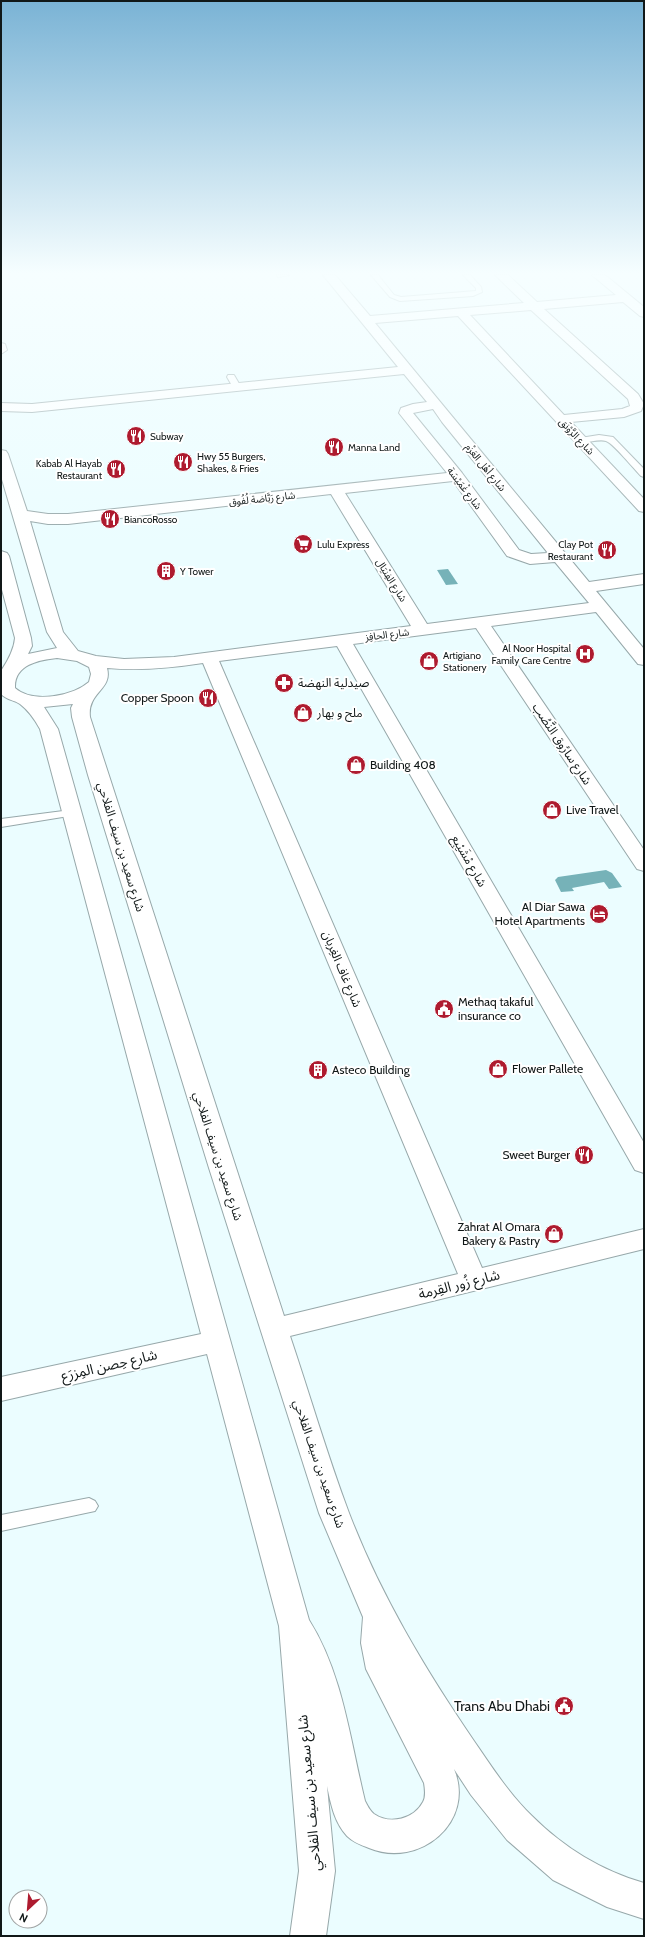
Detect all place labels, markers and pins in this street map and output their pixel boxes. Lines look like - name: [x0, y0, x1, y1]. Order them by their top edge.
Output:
- restaurant icon: Subway: [125, 425, 147, 447]
- place label: Subway: [150, 430, 183, 443]
- restaurant icon: Manna Land: [323, 436, 345, 458]
- place label: Manna Land: [348, 441, 400, 454]
- place label: Hwy 55 Burgers, Shakes, & Fries: [197, 450, 265, 475]
- restaurant icon: Hwy 55 Burgers, Shakes, & Fries: [172, 451, 194, 473]
- place label: Kabab Al Hayab Restaurant: [36, 457, 103, 482]
- restaurant icon: Kabab Al Hayab Restaurant: [105, 458, 127, 480]
- restaurant icon: BiancoRosso: [99, 508, 121, 530]
- place label: BiancoRosso: [124, 513, 178, 526]
- supermarket icon: Lulu Express: [292, 533, 314, 555]
- place label: Lulu Express: [317, 538, 369, 551]
- place label: Clay Pot Restaurant: [548, 538, 594, 563]
- restaurant icon: Clay Pot Restaurant: [596, 539, 618, 561]
- building icon: Y Tower: [155, 560, 177, 582]
- place label: Y Tower: [179, 565, 214, 578]
- place label: Al Noor Hospital Family Care Centre: [492, 642, 572, 667]
- hospital icon: Al Noor Hospital Family Care Centre: [574, 643, 596, 665]
- place label: Artigiano Stationery: [443, 649, 487, 674]
- shop icon: Artigiano Stationery: [418, 650, 440, 672]
- pharmacy icon: صيدلية النهضة: [273, 672, 295, 694]
- place label: صيدلية النهضة: [298, 675, 369, 690]
- restaurant icon: Copper Spoon: [197, 687, 219, 709]
- place label: Copper Spoon: [121, 690, 194, 705]
- shop icon: ملح و بهار: [292, 702, 314, 724]
- place label: ملح و بهار: [316, 705, 363, 722]
- shop icon: Building 408: [345, 754, 367, 776]
- place label: Building 408: [370, 757, 436, 772]
- shop icon: Live Travel: [541, 799, 563, 821]
- place label: Live Travel: [566, 802, 619, 817]
- place label: Al Diar Sawa Hotel Apartments: [495, 899, 585, 928]
- hotel icon: Al Diar Sawa Hotel Apartments: [588, 903, 610, 925]
- place label: Methaq takaful insurance co: [458, 994, 534, 1023]
- public building icon: Methaq takaful insurance co: [433, 998, 455, 1020]
- shop icon: Flower Pallete: [487, 1058, 509, 1080]
- building icon: Asteco Building: [307, 1059, 329, 1081]
- place label: Flower Pallete: [512, 1061, 583, 1076]
- place label: Asteco Building: [332, 1062, 411, 1077]
- restaurant icon: Sweet Burger: [573, 1144, 595, 1166]
- place label: Sweet Burger: [502, 1147, 570, 1162]
- place label: Zahrat Al Omara Bakery & Pastry: [457, 1219, 540, 1248]
- shop icon: Zahrat Al Omara Bakery & Pastry: [543, 1223, 565, 1245]
- public building icon: Trans Abu Dhabi: [553, 1695, 575, 1717]
- place label: Trans Abu Dhabi: [454, 1697, 550, 1715]

